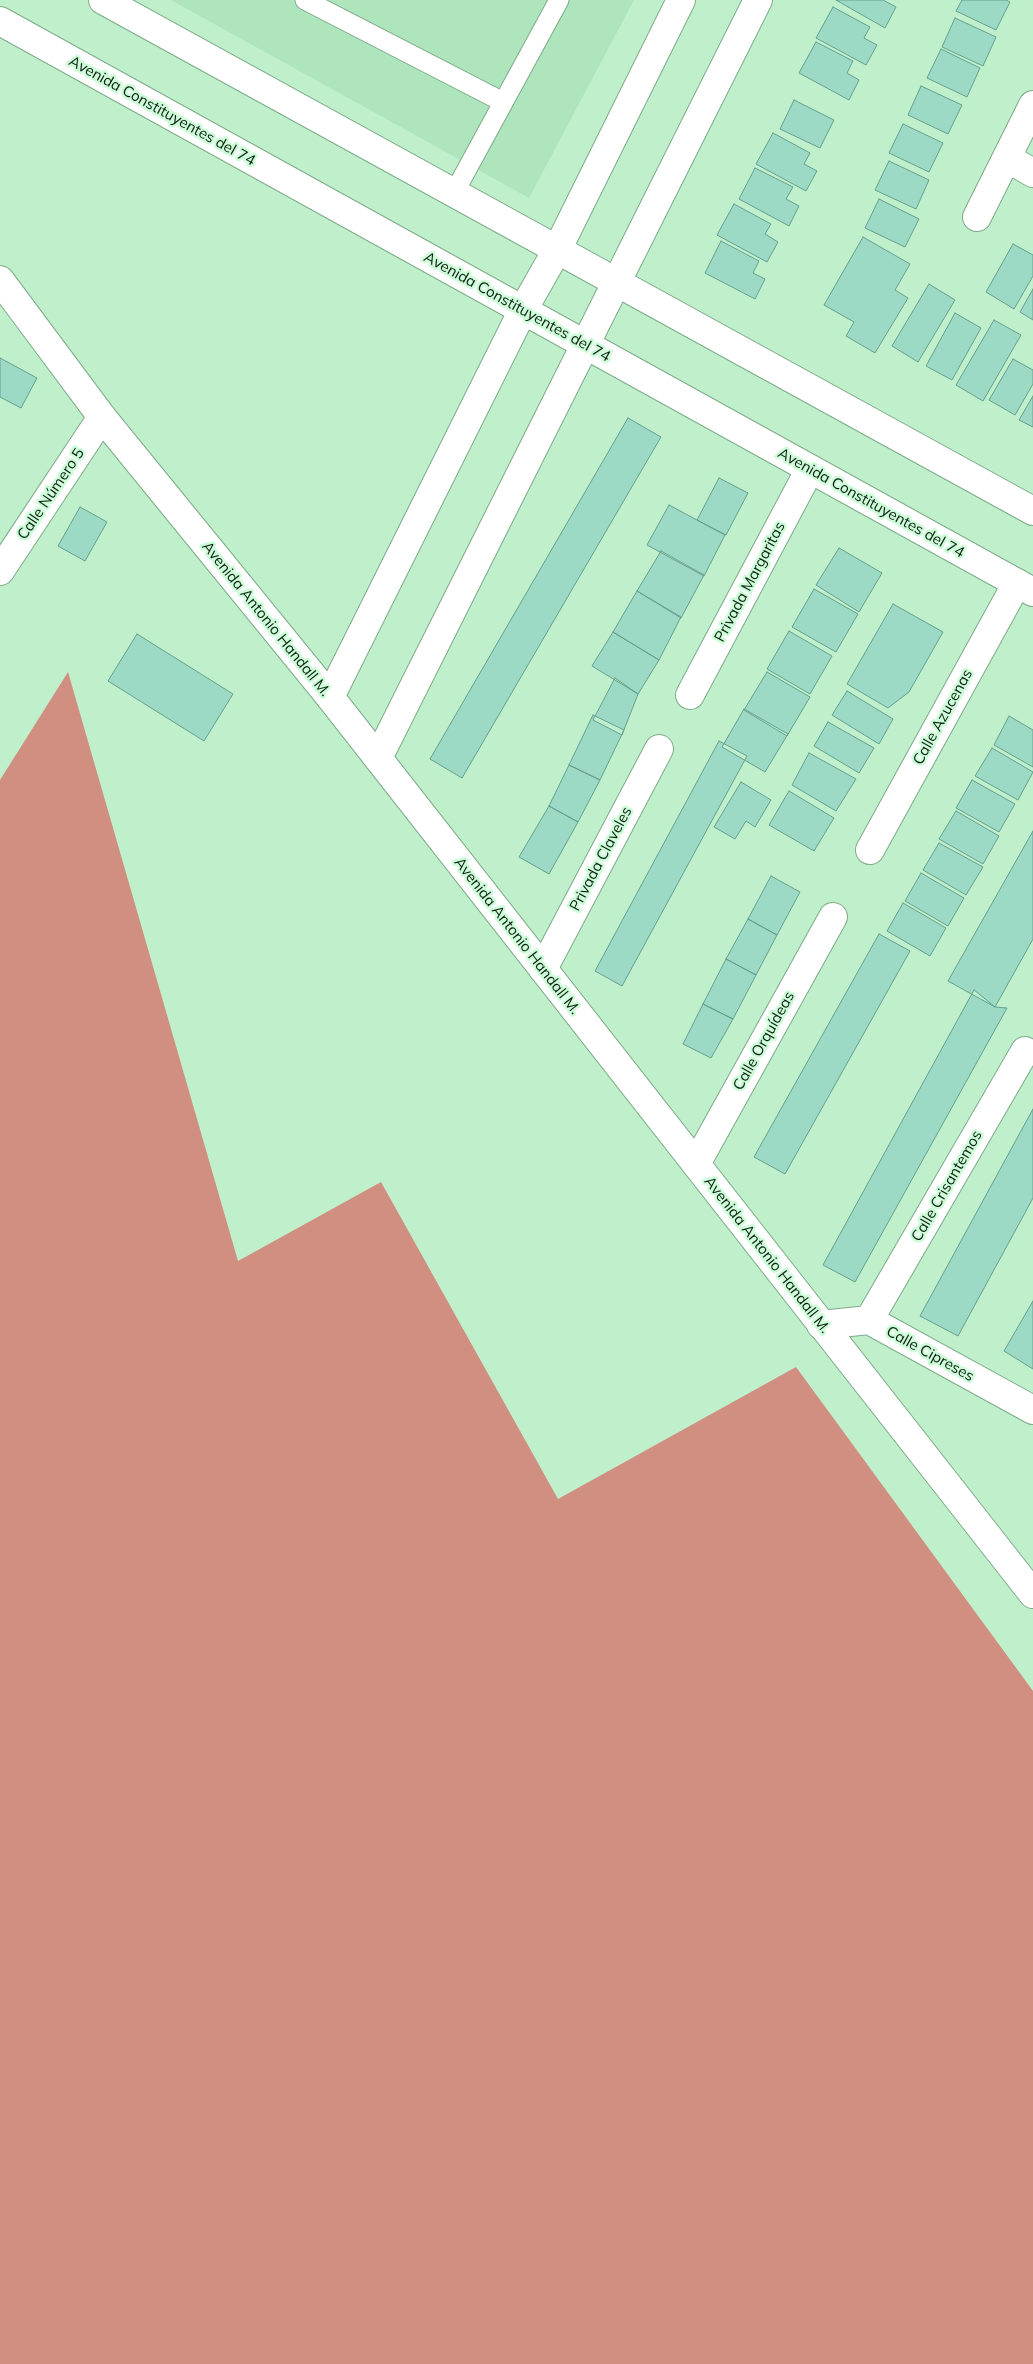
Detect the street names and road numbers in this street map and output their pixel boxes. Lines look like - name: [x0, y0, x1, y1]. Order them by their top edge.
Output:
- street label: Avenida Constituyentes del 74: [66, 52, 258, 170]
- street label: Avenida Constituyentes del 74: [421, 248, 613, 366]
- street label: Avenida Constituyentes del 74: [775, 444, 967, 562]
- street label: Calle Número 5: [14, 445, 88, 543]
- street label: Privada Margaritas: [711, 519, 789, 645]
- street label: Avenida Antonio Handall M.: [198, 538, 334, 700]
- street label: Calle Azucenas: [909, 666, 977, 768]
- street label: Privada Claveles: [566, 804, 636, 914]
- street label: Avenida Antonio Handall M.: [450, 854, 584, 1018]
- street label: Calle Orquídeas: [729, 989, 799, 1093]
- street label: Calle Crisantemos: [908, 1127, 986, 1245]
- street label: Avenida Antonio Handall M.: [700, 1173, 834, 1337]
- street label: Calle Cipreses: [883, 1322, 977, 1386]

